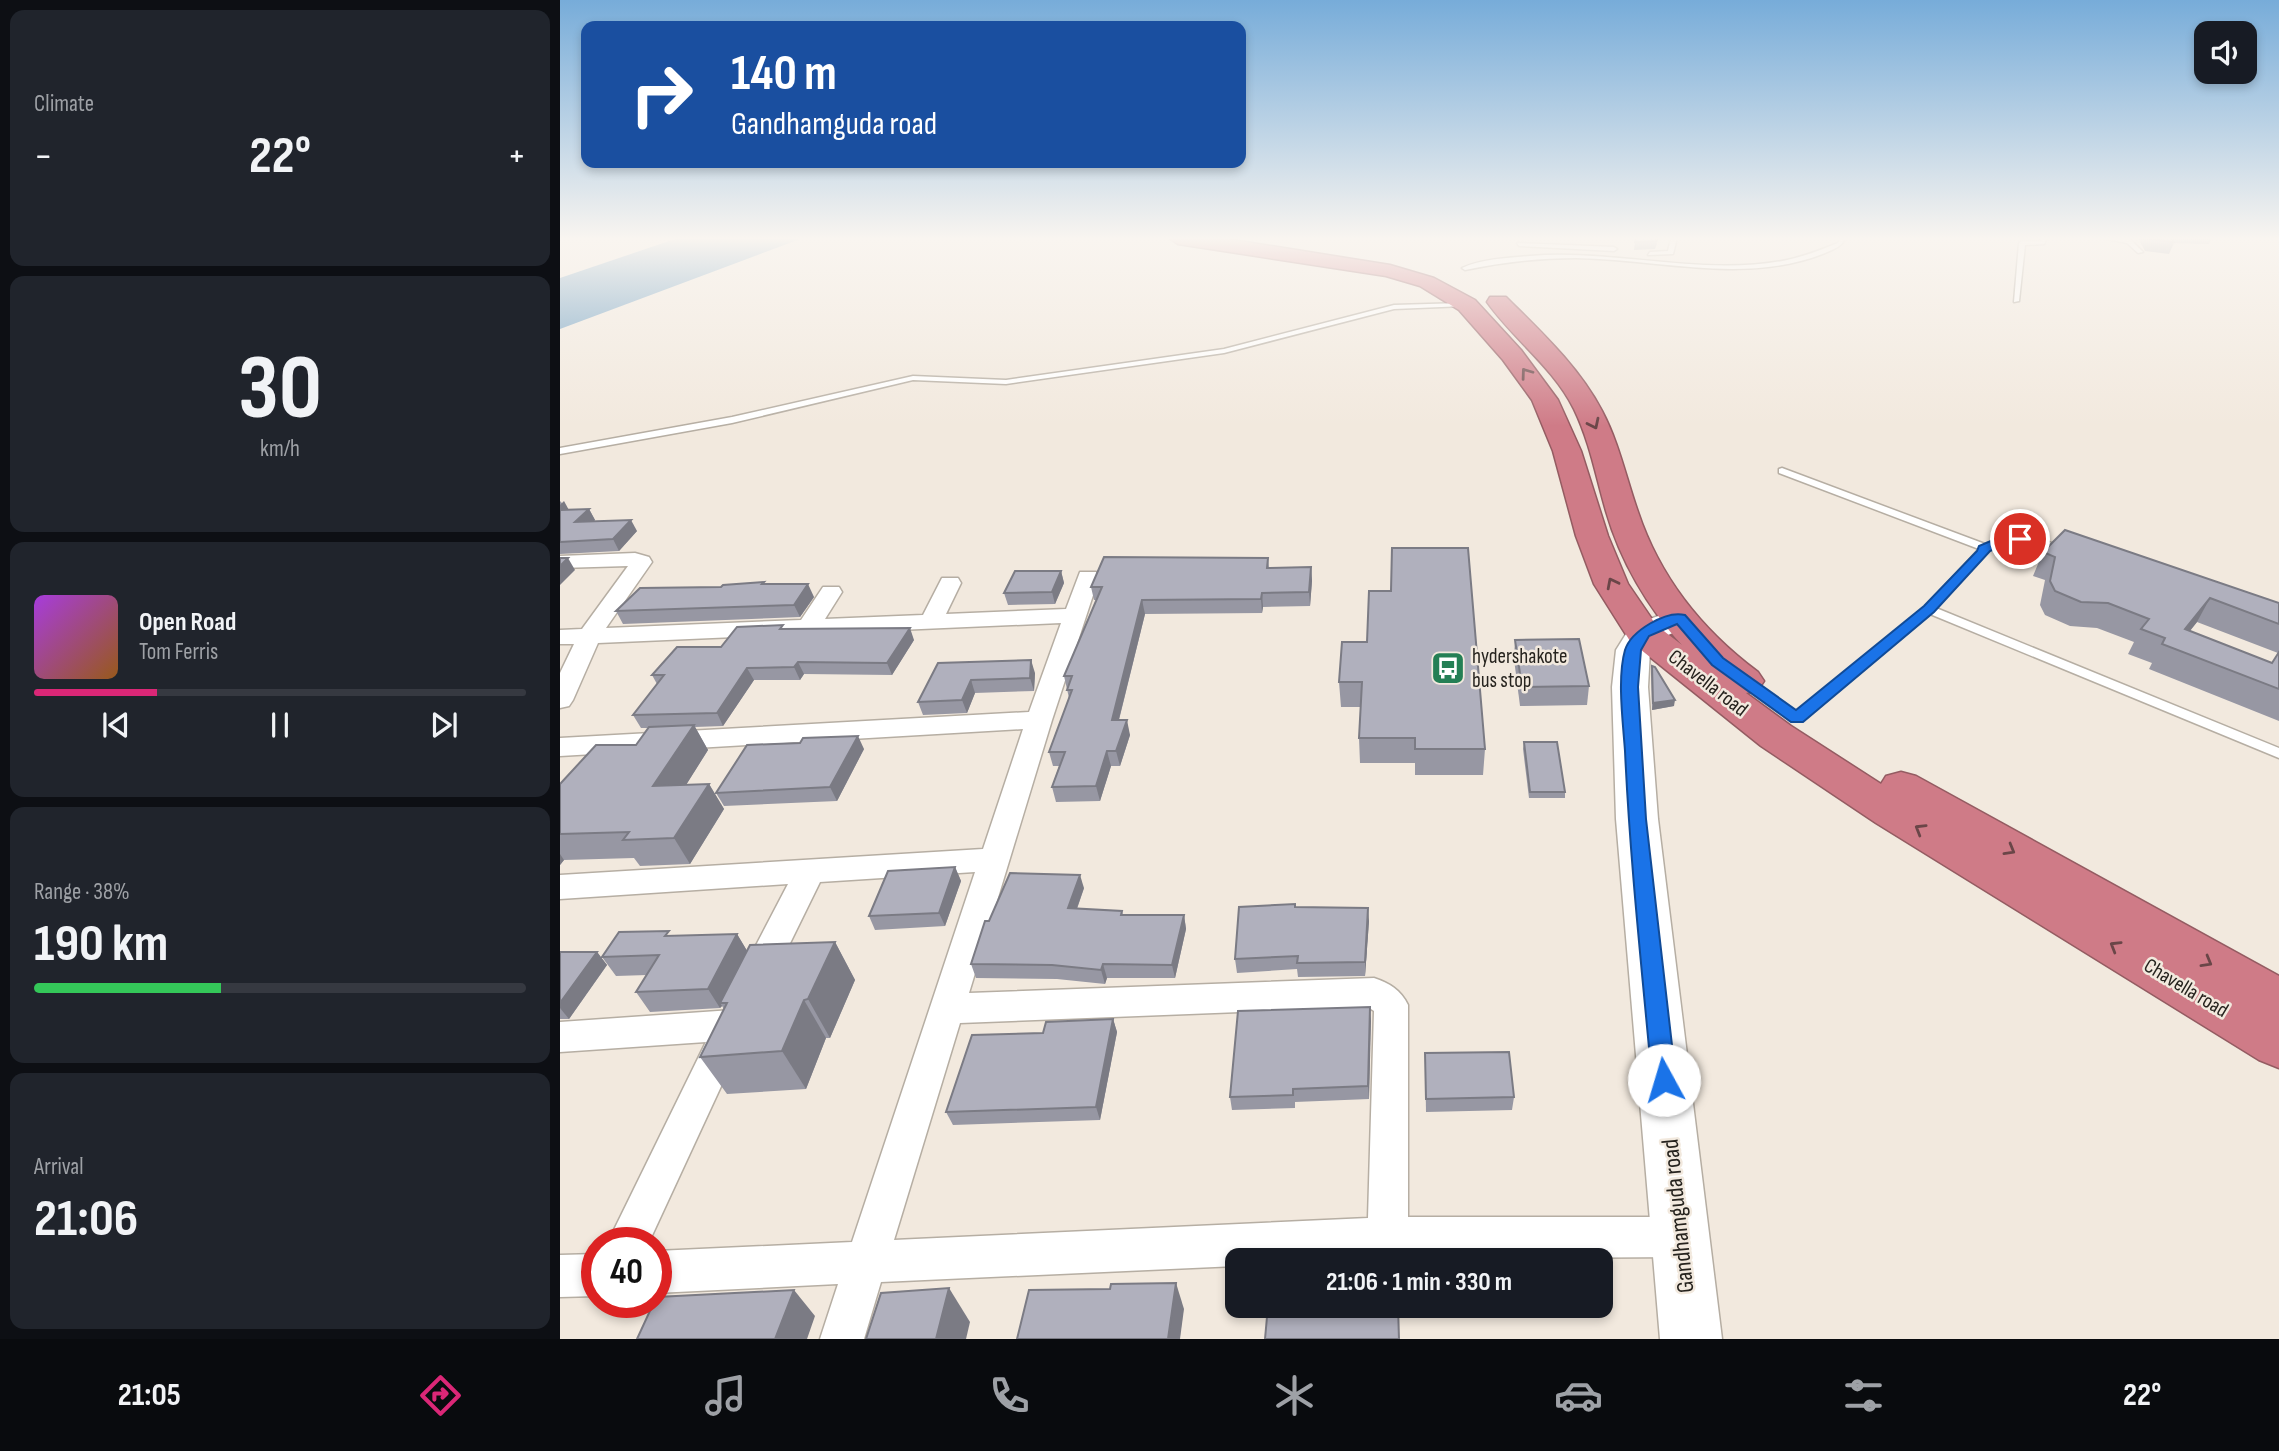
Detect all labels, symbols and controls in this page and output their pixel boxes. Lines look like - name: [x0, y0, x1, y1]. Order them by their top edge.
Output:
- map controls: [2194, 21, 2257, 84]
- button: sound: [2194, 21, 2257, 84]
- text: 140 m: [731, 45, 837, 104]
- icon: right: [616, 49, 707, 140]
- text: Climate: [34, 90, 94, 118]
- text: Gandhamguda road: [731, 105, 937, 144]
- text: 22°: [249, 125, 311, 188]
- text: −: [34, 134, 53, 179]
- text: +: [507, 134, 526, 179]
- text: 30: [238, 335, 322, 444]
- one-way arrow: [1522, 369, 1534, 381]
- one-way arrow: [1586, 417, 1600, 429]
- text: km/h: [260, 435, 300, 463]
- pin: [1990, 509, 2050, 569]
- icon: arrive: [2001, 520, 2039, 558]
- one-way arrow: [1606, 577, 1620, 590]
- text: Open Road: [139, 607, 236, 638]
- text: Tom Ferris: [139, 638, 218, 666]
- place label: hydershakote bus stop: [1472, 644, 1567, 693]
- street label: Chavella road: [1663, 644, 1753, 722]
- bus stop icon: hydershakote bus stop: [1429, 649, 1467, 687]
- icon: previous: [97, 706, 135, 744]
- icon: pause: [261, 706, 299, 744]
- icon: next: [425, 706, 463, 744]
- one-way arrow: [1915, 824, 1927, 837]
- one-way arrow: [2002, 841, 2015, 854]
- text: Range · 38%: [34, 878, 130, 906]
- text: 190 km: [34, 913, 168, 976]
- one-way arrow: [2110, 941, 2123, 954]
- street label: Chavella road: [2139, 953, 2233, 1023]
- one-way arrow: [2200, 954, 2213, 967]
- position arrow: [1627, 1043, 1701, 1117]
- street label: Gandhamguda road: [1655, 1138, 1701, 1294]
- text: Arrival: [34, 1153, 83, 1181]
- text: 21:06: [34, 1188, 138, 1251]
- speed limit sign: 40: [581, 1227, 672, 1318]
- text: 21:06 · 1 min · 330 m: [1326, 1267, 1512, 1298]
- icon: directions: [416, 1371, 465, 1420]
- icon: music: [701, 1371, 750, 1420]
- icon: phone: [985, 1371, 1034, 1420]
- icon: climate: [1270, 1371, 1319, 1420]
- icon: car: [1554, 1371, 1603, 1420]
- icon: filters: [1839, 1371, 1888, 1420]
- text: 21:05: [118, 1376, 181, 1415]
- text: 22°: [2123, 1376, 2161, 1415]

